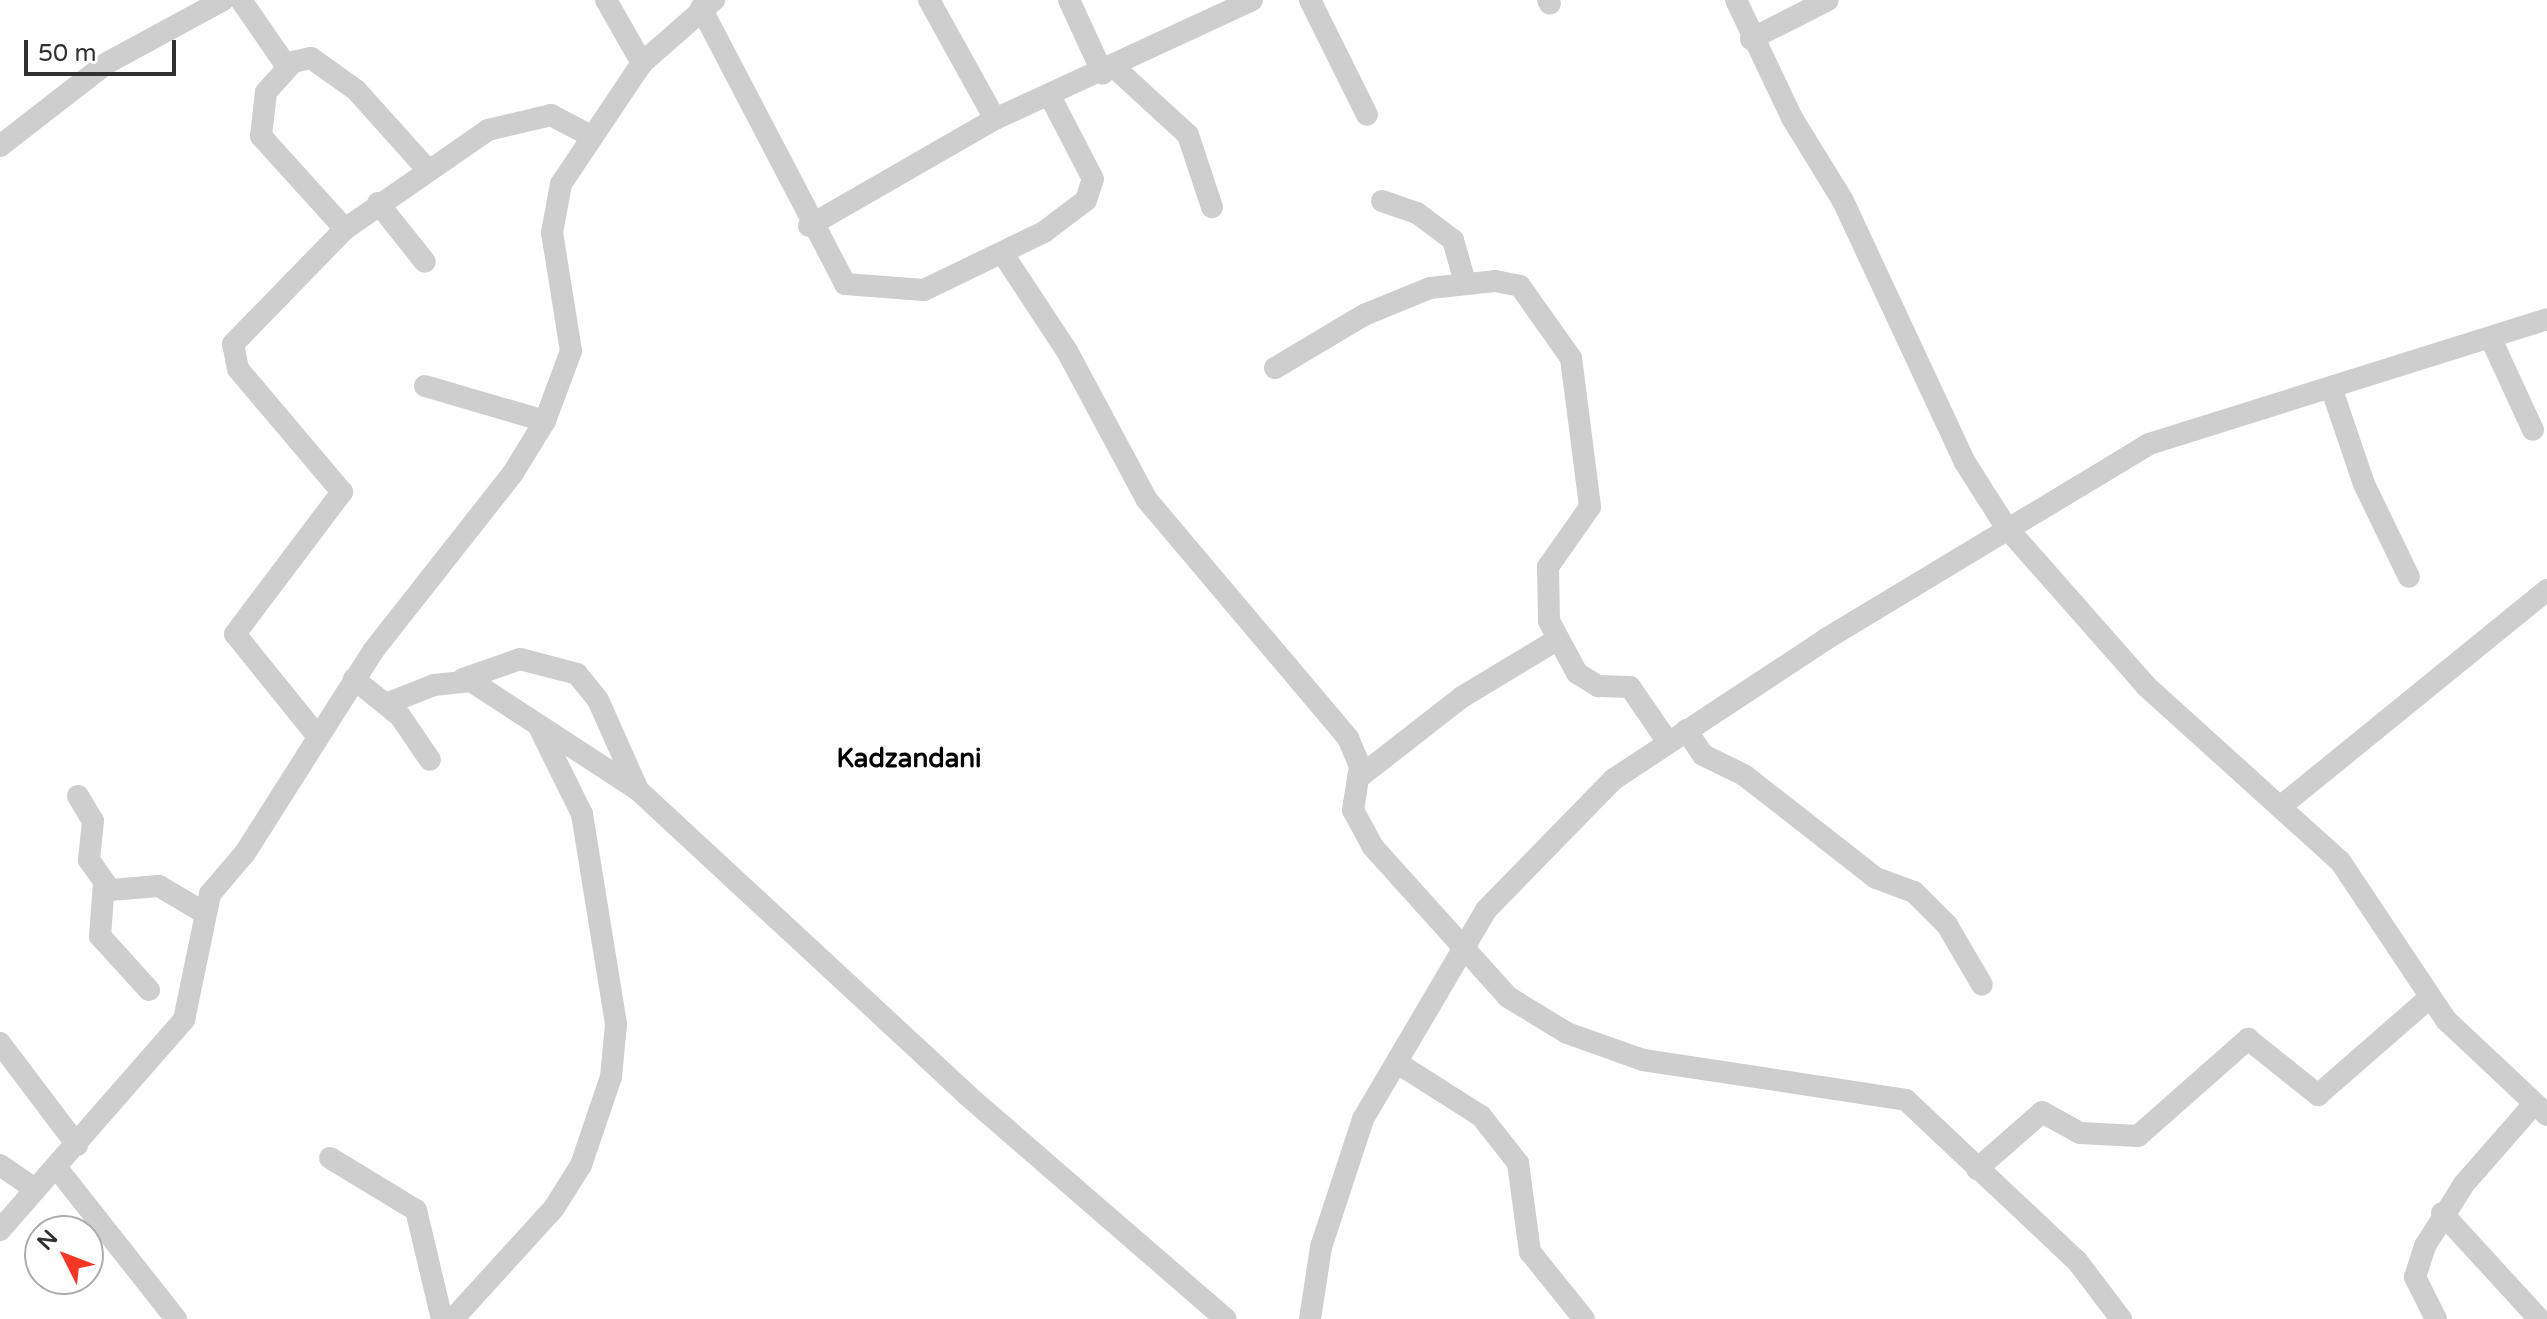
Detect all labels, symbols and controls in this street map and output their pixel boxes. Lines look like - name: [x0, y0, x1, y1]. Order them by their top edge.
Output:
- scale bar: [28, 24, 180, 74]
- text: 50 m: [38, 39, 96, 68]
- district label: Kadzandani: [836, 743, 982, 775]
- north arrow: [24, 1215, 104, 1295]
- text: N: [32, 1225, 63, 1256]

